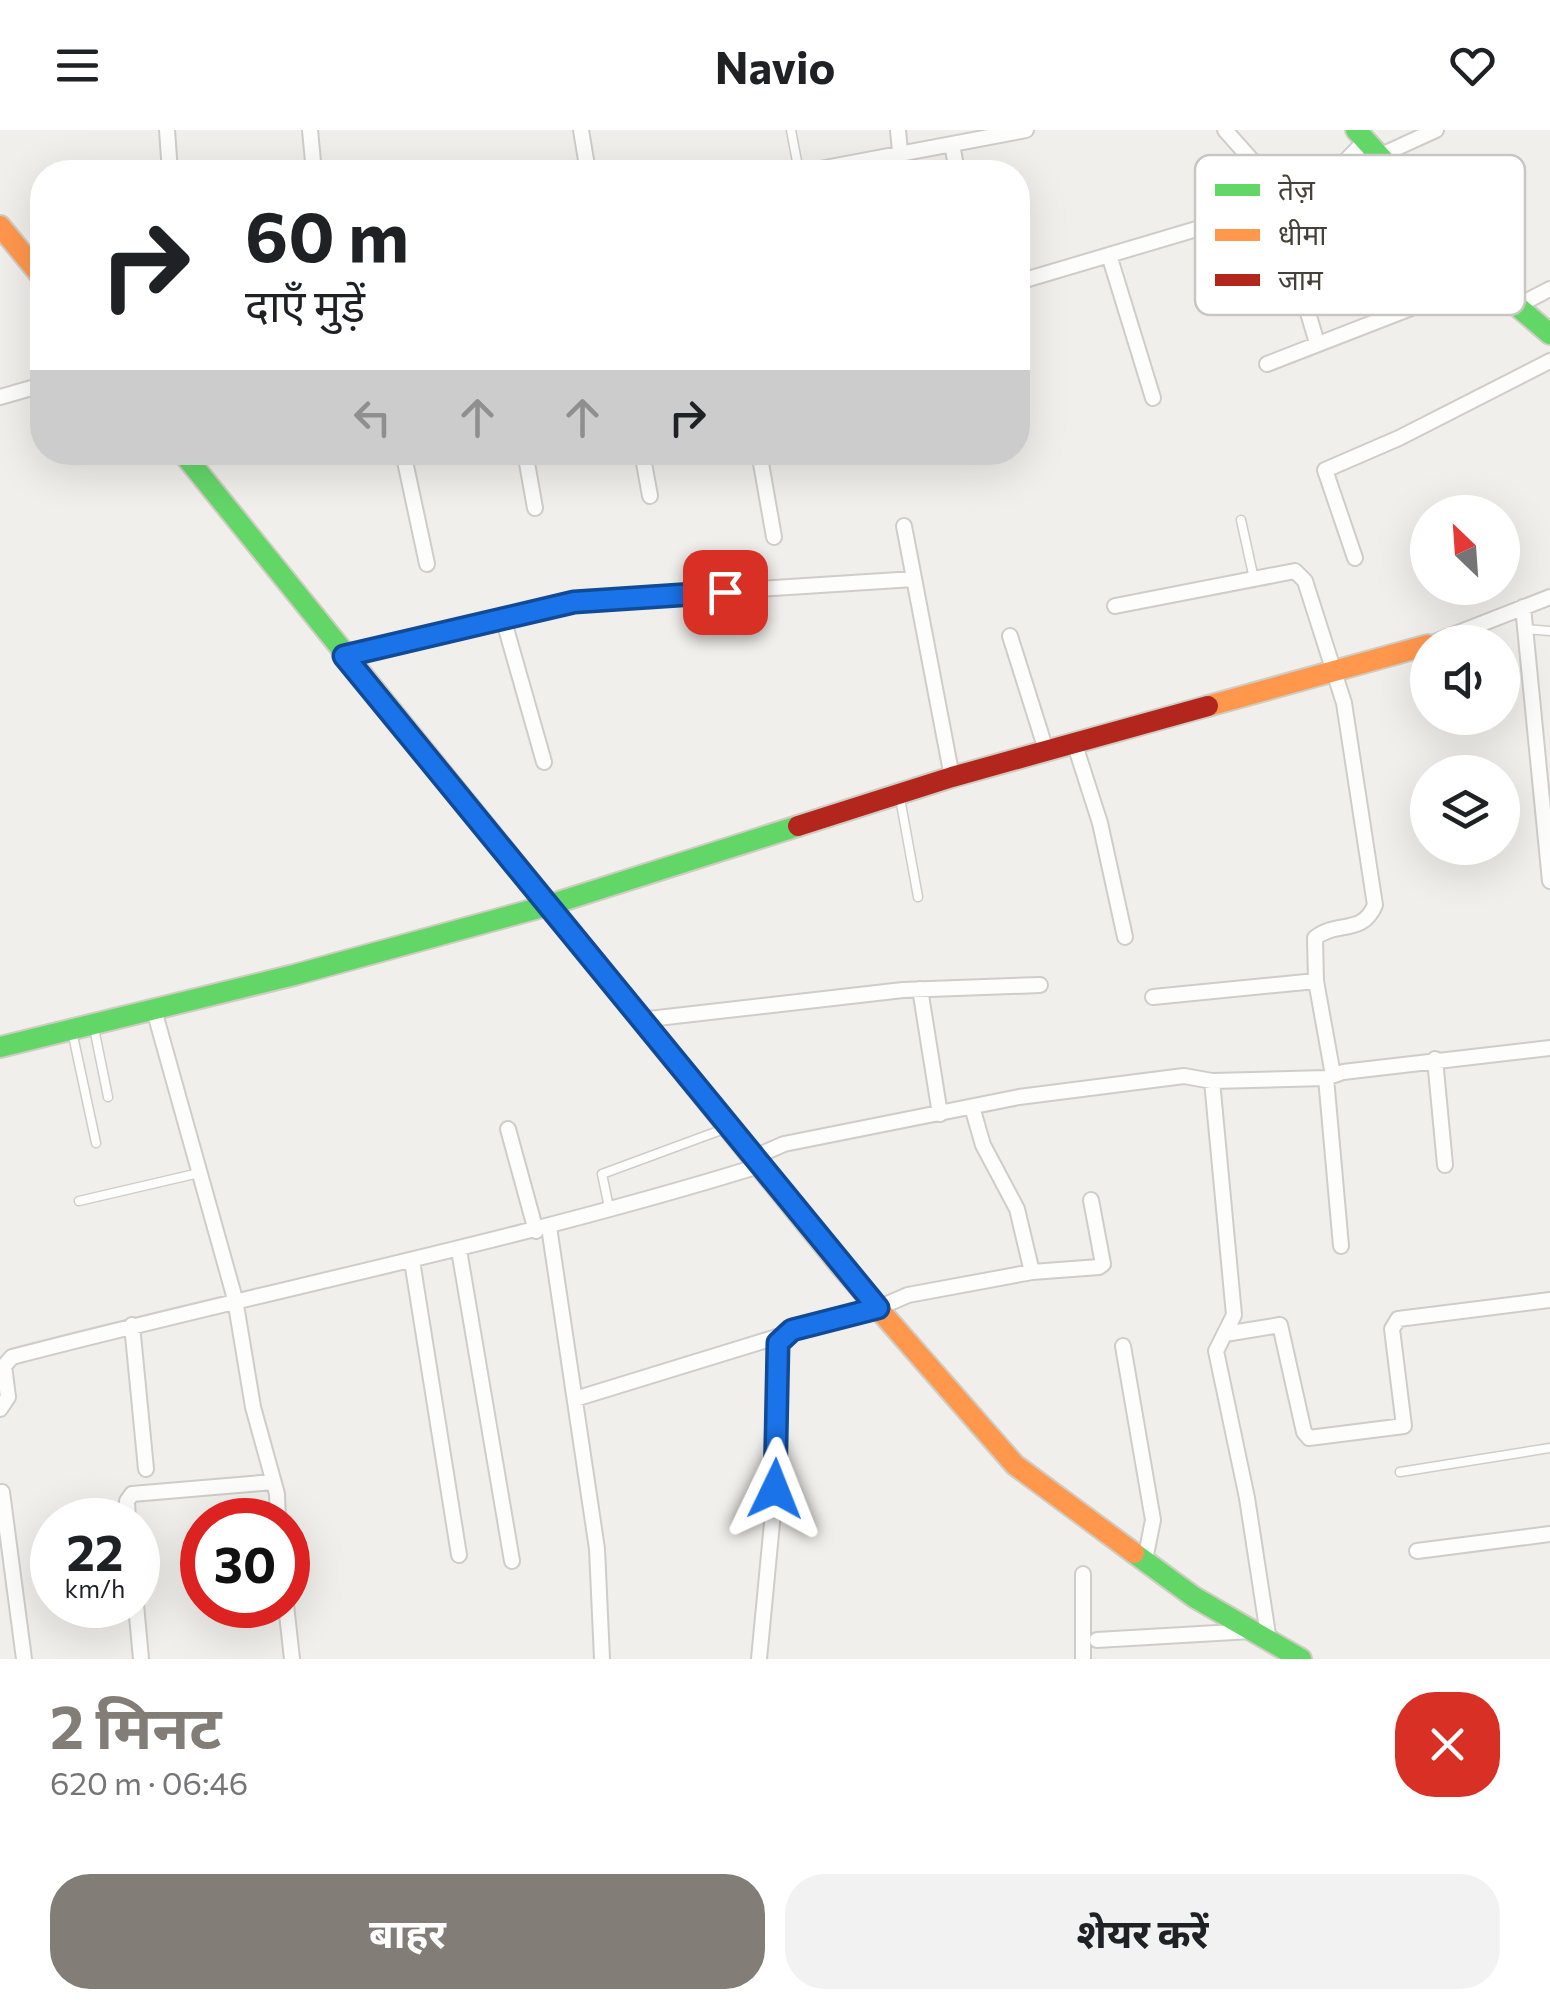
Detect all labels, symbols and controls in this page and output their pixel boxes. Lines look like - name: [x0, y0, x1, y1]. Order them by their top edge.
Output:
- icon: menu: [50, 38, 105, 93]
- text: Navio: [715, 38, 835, 93]
- icon: heart: [1445, 38, 1500, 93]
- legend: [1195, 155, 1525, 315]
- text: तेज़: [1278, 172, 1316, 206]
- text: 60 m: [245, 191, 409, 276]
- icon: right: [80, 200, 210, 330]
- text: धीमा: [1278, 217, 1327, 251]
- text: जाम: [1278, 262, 1324, 296]
- text: दाएँ मुड़ें: [245, 276, 365, 331]
- icon: left: [345, 390, 400, 445]
- icon: ahead: [450, 390, 505, 445]
- icon: ahead: [555, 390, 610, 445]
- icon: right: [660, 390, 715, 445]
- north arrow: [1410, 495, 1520, 605]
- map controls: [1410, 495, 1520, 865]
- pin: [683, 550, 768, 635]
- icon: arrive: [698, 565, 753, 620]
- button: sound: [1410, 625, 1520, 735]
- button: layers: [1410, 755, 1520, 865]
- position arrow: [723, 1437, 827, 1541]
- speed limit sign: 30: [180, 1498, 310, 1628]
- text: 22: [67, 1520, 123, 1581]
- text: km/h: [65, 1573, 125, 1603]
- text: 2 मिनट: [50, 1688, 222, 1761]
- button: close: [1395, 1692, 1500, 1797]
- text: 620 m · 06:46: [50, 1762, 248, 1802]
- button: बाहर: [50, 1874, 765, 1989]
- button: शेयर करें: [785, 1874, 1500, 1989]

